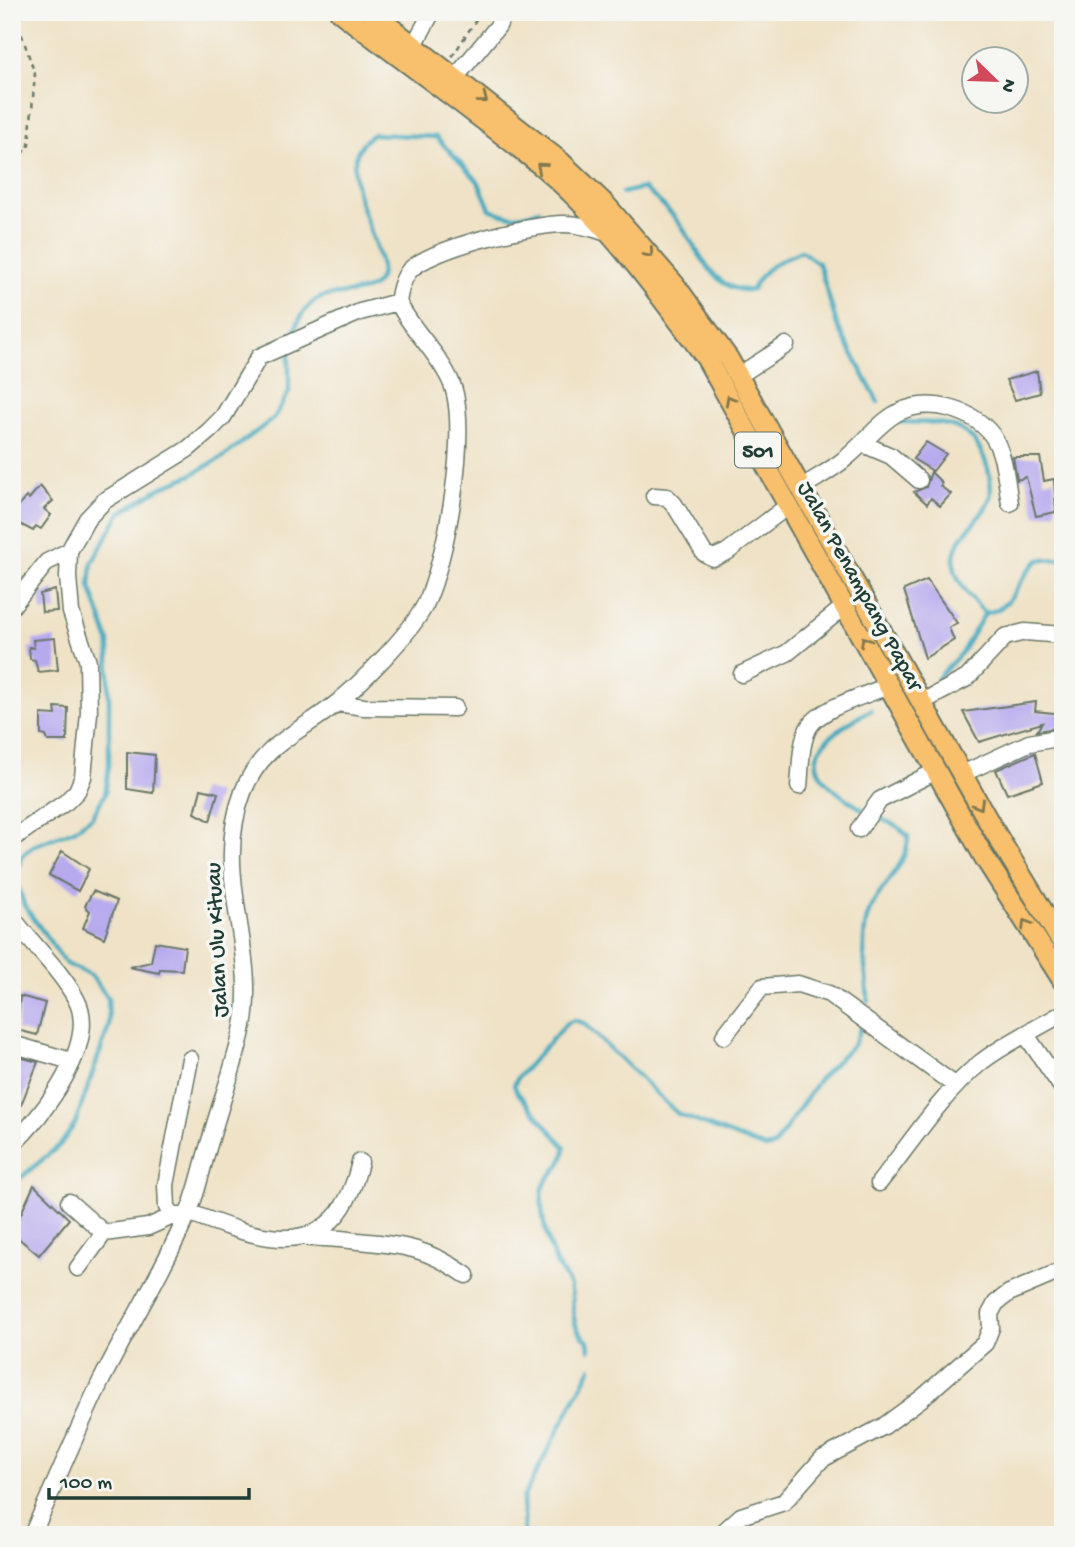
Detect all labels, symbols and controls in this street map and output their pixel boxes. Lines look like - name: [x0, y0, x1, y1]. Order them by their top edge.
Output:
- north arrow: [960, 46, 1030, 116]
- text: N: [994, 75, 1020, 95]
- one-way arrow: [475, 91, 487, 104]
- one-way arrow: [537, 163, 550, 175]
- one-way arrow: [641, 245, 653, 258]
- one-way arrow: [725, 395, 738, 407]
- road number: 501: [735, 433, 781, 468]
- street label: Jalan Penampang Papar: [790, 477, 929, 698]
- one-way arrow: [860, 636, 873, 648]
- one-way arrow: [971, 797, 984, 810]
- street label: Jalan Ulu Kituau: [201, 861, 236, 1018]
- one-way arrow: [1022, 918, 1035, 931]
- scale bar: [49, 1456, 248, 1500]
- text: 100 m: [59, 1472, 112, 1497]

